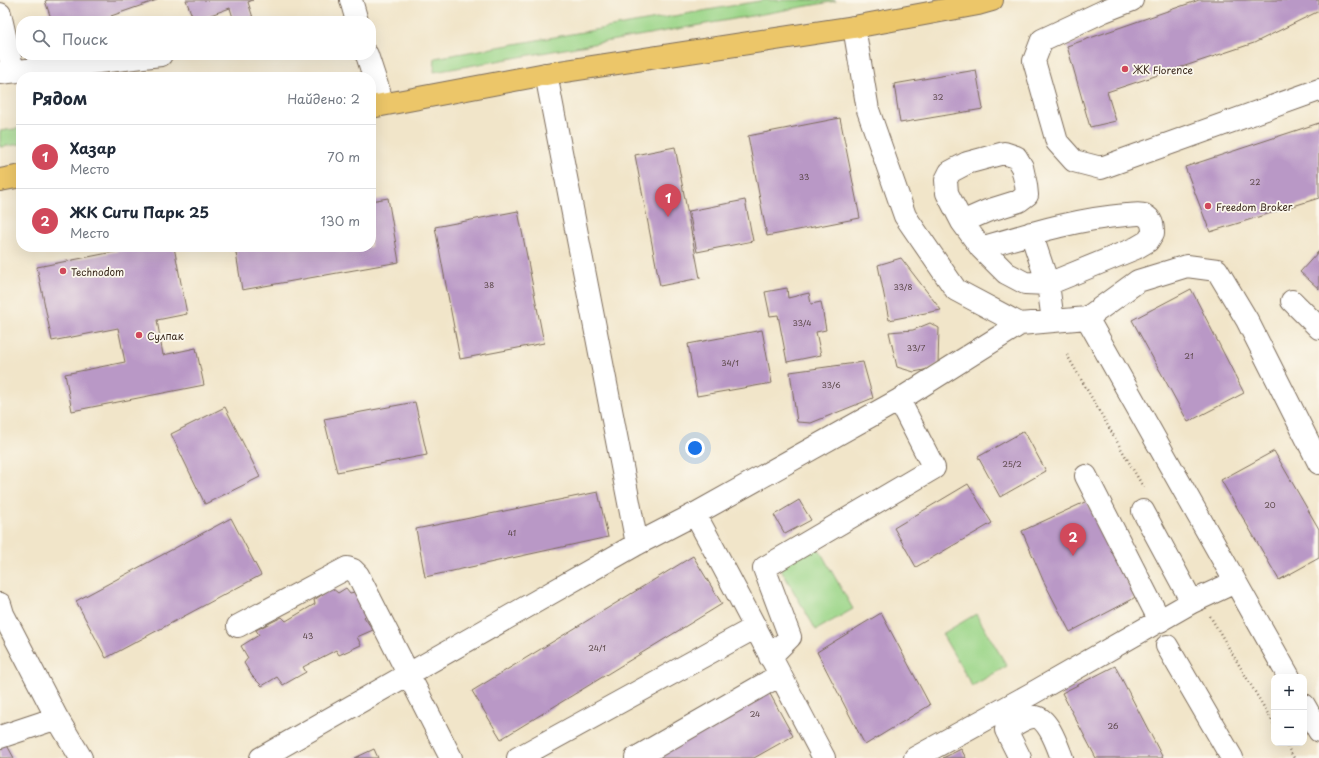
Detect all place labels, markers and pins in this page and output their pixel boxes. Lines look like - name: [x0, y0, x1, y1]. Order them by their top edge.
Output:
- place label: ЖК Florence: [1132, 62, 1194, 77]
- marker: ЖК Florence: [1120, 64, 1130, 74]
- pin: 1: [655, 184, 681, 217]
- place label: Freedom Broker: [1216, 199, 1293, 214]
- marker: Freedom Broker: [1203, 201, 1213, 211]
- place label: Technodom: [71, 264, 124, 279]
- marker: Technodom: [58, 266, 68, 276]
- place label: Сулпак: [147, 328, 184, 343]
- marker: Сулпак: [134, 330, 144, 340]
- pin: 2: [1060, 523, 1086, 556]

